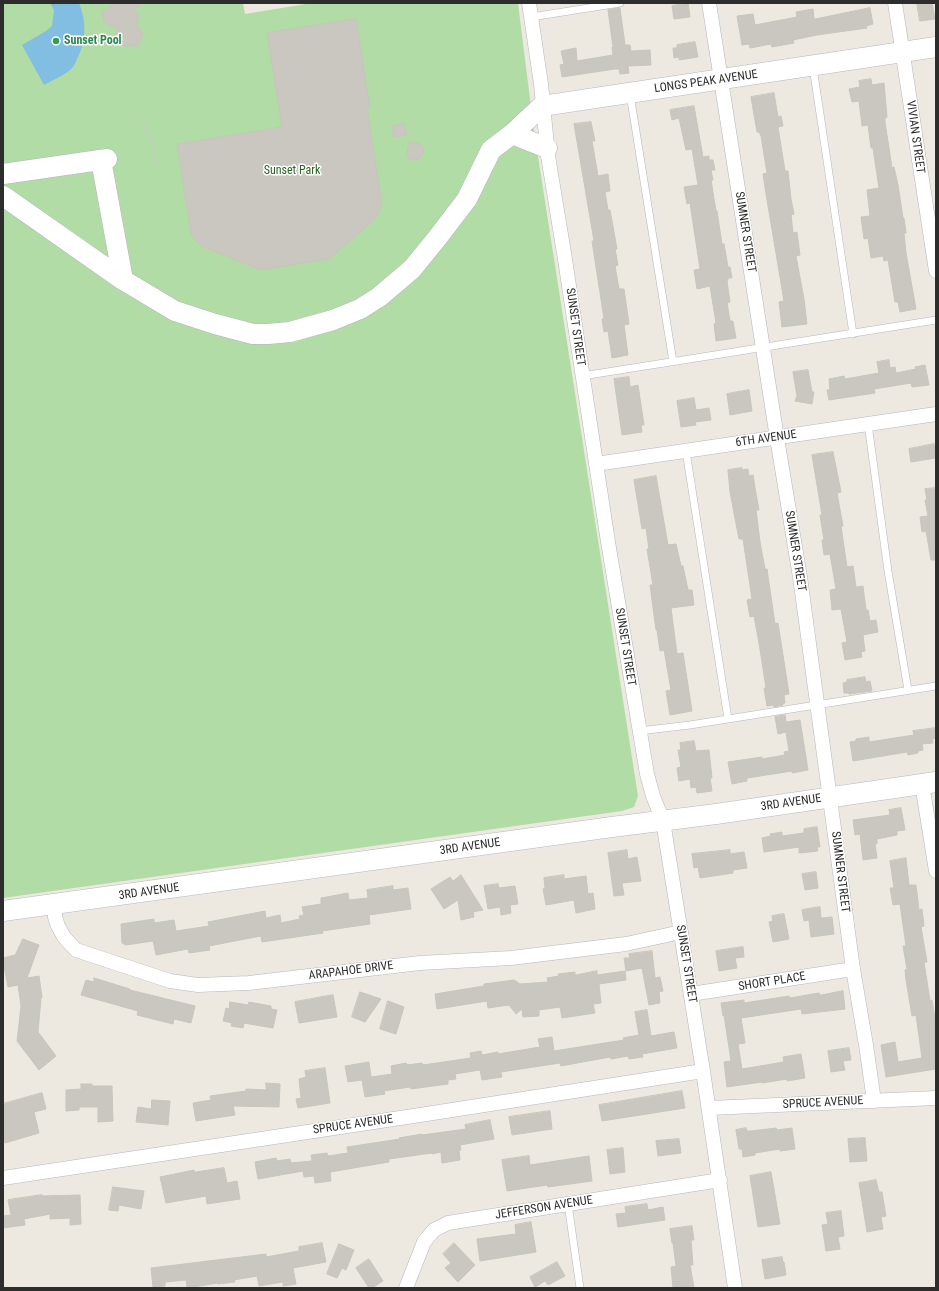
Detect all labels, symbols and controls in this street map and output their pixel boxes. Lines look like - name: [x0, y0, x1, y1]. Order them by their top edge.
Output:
- place label: Sunset Pool: [64, 34, 122, 48]
- marker: Sunset Pool: [51, 36, 61, 46]
- street label: LONGS PEAK AVENUE: [653, 68, 759, 96]
- street label: VIVIAN STREET: [903, 99, 927, 175]
- park label: Sunset Park: [264, 164, 320, 178]
- street label: SUMNER STREET: [731, 191, 759, 273]
- street label: SUNSET STREET: [562, 287, 588, 367]
- street label: 6TH AVENUE: [734, 428, 798, 450]
- street label: SUMNER STREET: [781, 510, 809, 592]
- street label: SUNSET STREET: [612, 607, 638, 687]
- street label: 3RD AVENUE: [760, 792, 822, 814]
- street label: SUMNER STREET: [828, 831, 852, 913]
- street label: 3RD AVENUE: [439, 836, 501, 858]
- street label: 3RD AVENUE: [118, 881, 180, 903]
- street label: SUNSET STREET: [673, 924, 699, 1004]
- street label: ARAPAHOE DRIVE: [308, 959, 394, 983]
- street label: SHORT PLACE: [737, 970, 807, 994]
- street label: SPRUCE AVENUE: [782, 1094, 864, 1112]
- street label: SPRUCE AVENUE: [312, 1112, 394, 1138]
- street label: JEFFERSON AVENUE: [494, 1193, 594, 1223]

